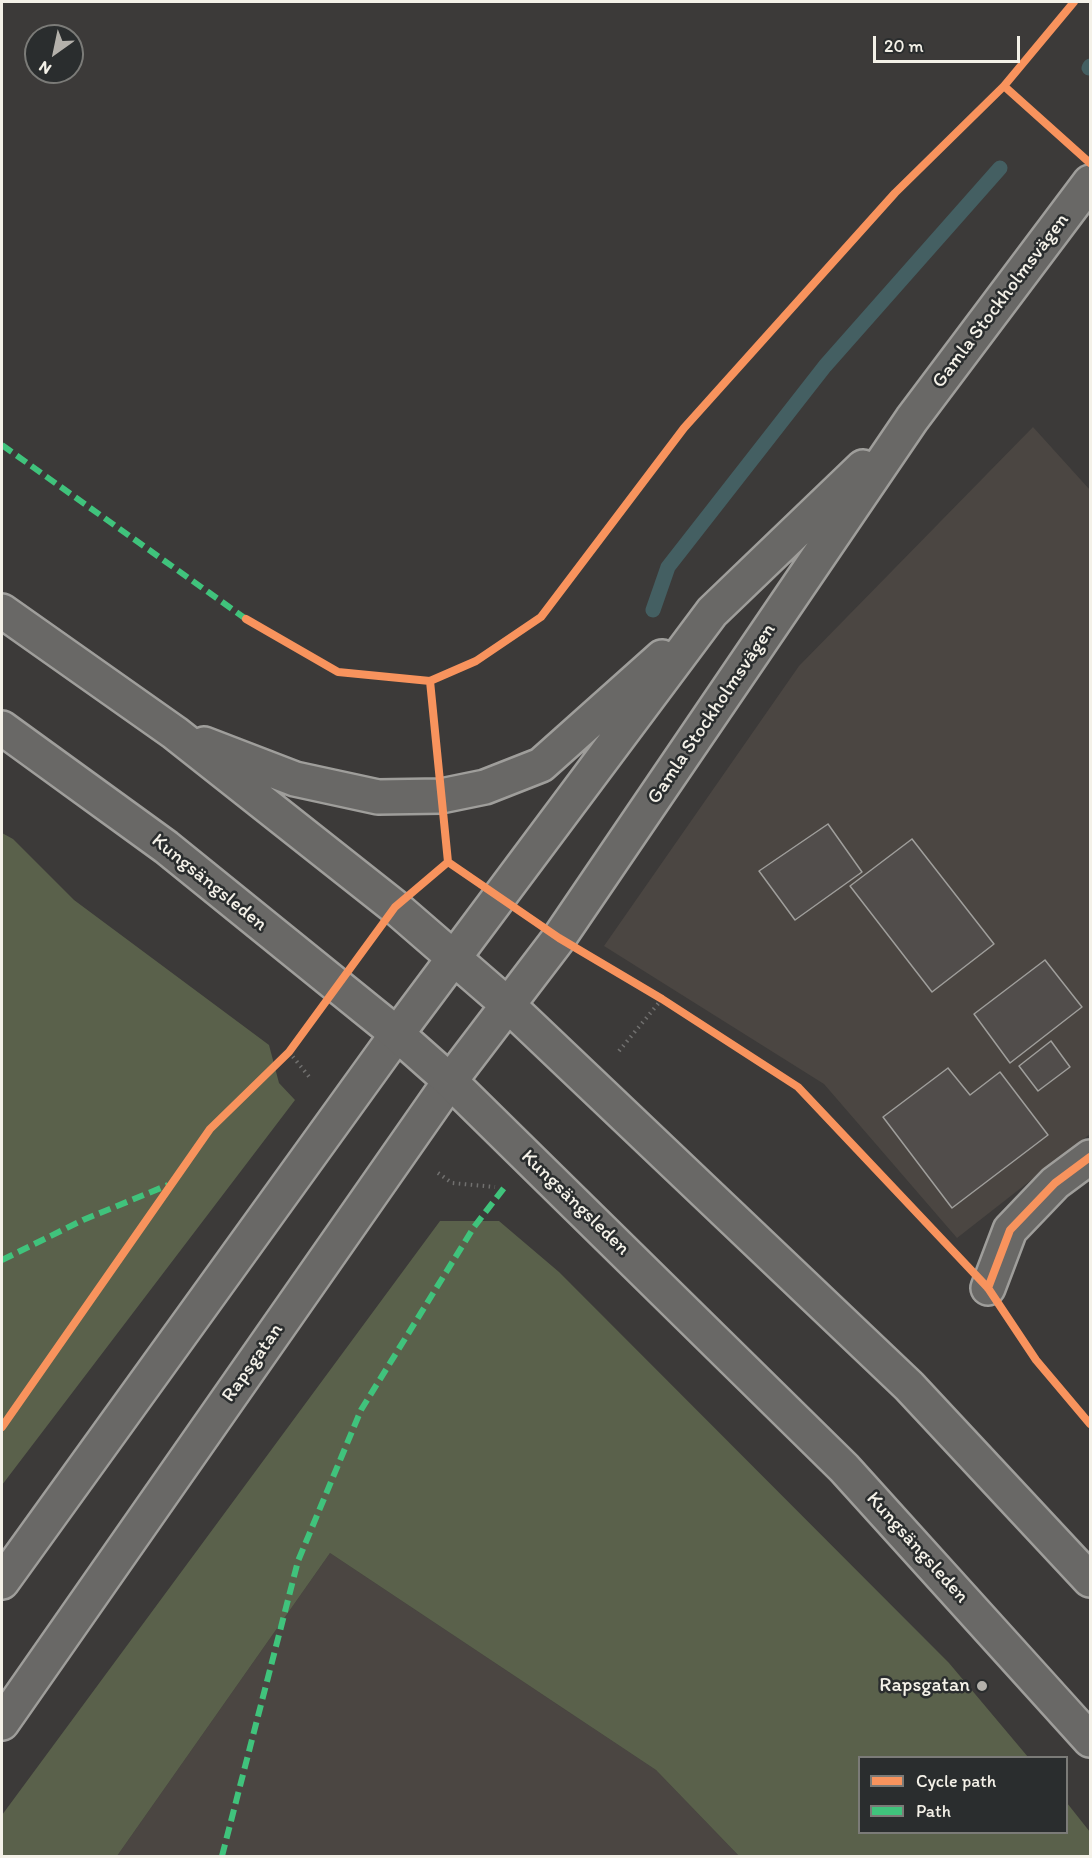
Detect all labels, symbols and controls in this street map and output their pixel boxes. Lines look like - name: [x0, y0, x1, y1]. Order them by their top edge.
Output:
- north arrow: [24, 24, 84, 84]
- scale bar: [876, 24, 1023, 62]
- text: 20 m: [884, 35, 924, 57]
- text: N: [35, 57, 55, 79]
- street label: Gamla Stockholmsvägen: [927, 209, 1075, 393]
- street label: Gamla Stockholmsvägen: [643, 619, 781, 809]
- street label: Kungsängsleden: [146, 829, 272, 937]
- street label: Kungsängsleden: [516, 1145, 634, 1261]
- street label: Rapsgatan: [217, 1319, 289, 1407]
- street label: Kungsängsleden: [861, 1487, 973, 1609]
- place label: Rapsgatan: [879, 1674, 970, 1698]
- marker: Rapsgatan: [975, 1679, 989, 1693]
- legend: [858, 1756, 1068, 1834]
- text: Cycle path: [916, 1770, 996, 1792]
- text: Path: [916, 1800, 951, 1822]

